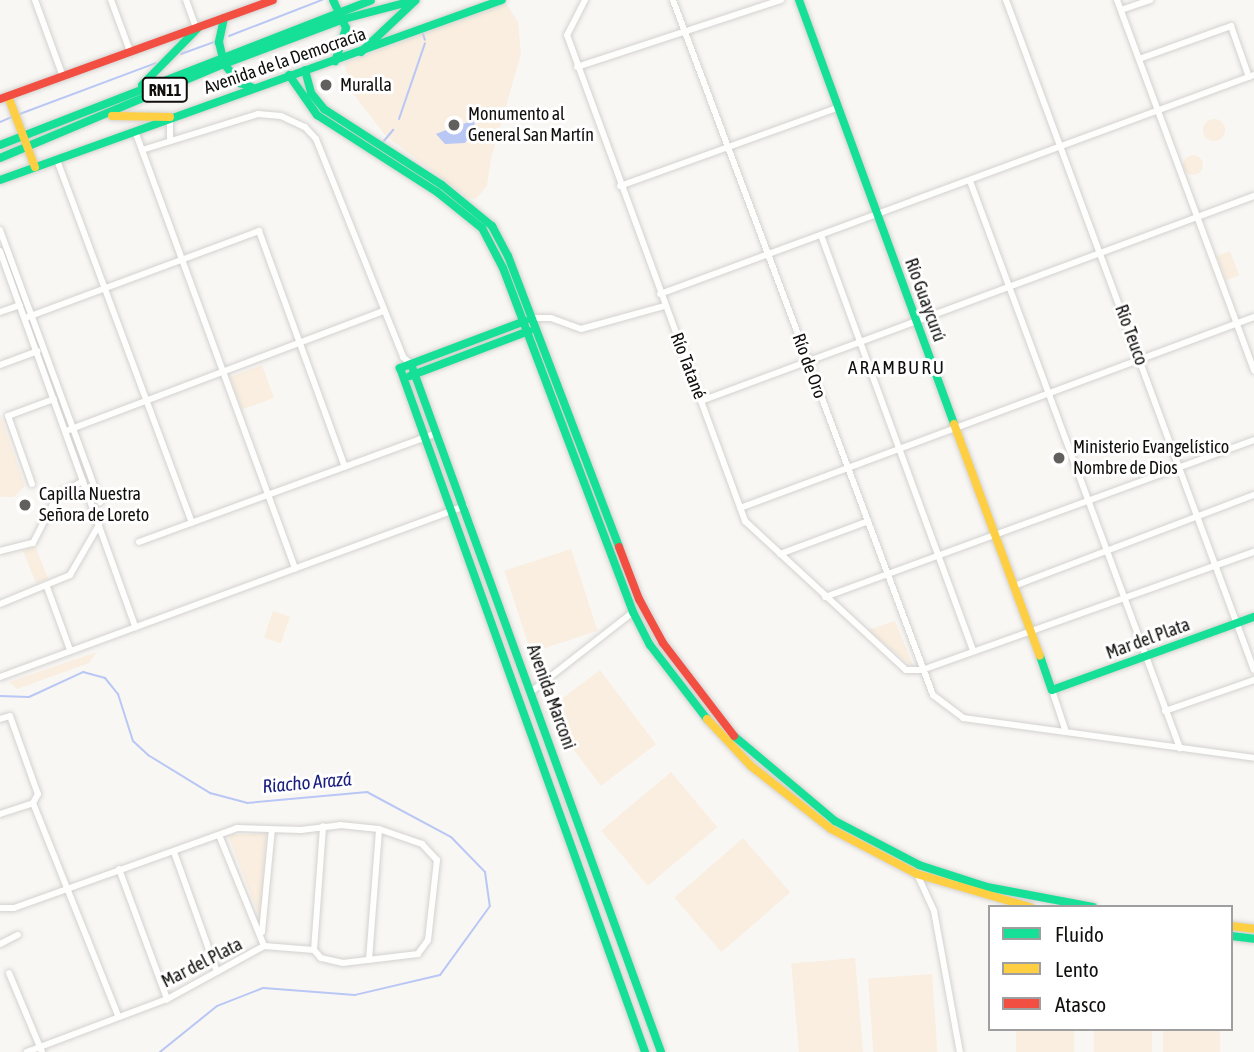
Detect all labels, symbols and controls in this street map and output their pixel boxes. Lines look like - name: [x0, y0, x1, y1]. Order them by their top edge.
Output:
- street label: Avenida de la Democracia: [201, 23, 369, 99]
- place label: Muralla: [340, 74, 392, 96]
- marker: Muralla: [318, 77, 334, 93]
- road number: RN11: [140, 78, 190, 102]
- place label: Monumento al General San Martín: [468, 104, 594, 146]
- marker: Monumento al General San Martín: [446, 117, 462, 133]
- street label: Río Guaycurú: [900, 255, 950, 345]
- street label: Río Teuco: [1110, 302, 1152, 368]
- street label: Río Tatané: [665, 330, 711, 402]
- street label: Río de Oro: [787, 331, 831, 401]
- district label: ARAMBURU: [849, 357, 945, 379]
- place label: Ministerio Evangelístico Nombre de Dios: [1073, 437, 1229, 480]
- marker: Ministerio Evangelístico Nombre de Dios: [1051, 450, 1067, 466]
- place label: Capilla Nuestra Señora de Loreto: [39, 484, 149, 526]
- marker: Capilla Nuestra Señora de Loreto: [17, 497, 33, 513]
- street label: Mar del Plata: [1103, 614, 1193, 664]
- street label: Avenida Marconi: [522, 642, 580, 752]
- water label: Riacho Arazá: [262, 768, 352, 798]
- legend: [988, 905, 1233, 1031]
- text: Fluido: [1055, 922, 1104, 946]
- street label: Mar del Plata: [158, 933, 246, 993]
- text: Lento: [1055, 957, 1099, 981]
- text: Atasco: [1055, 992, 1106, 1016]

